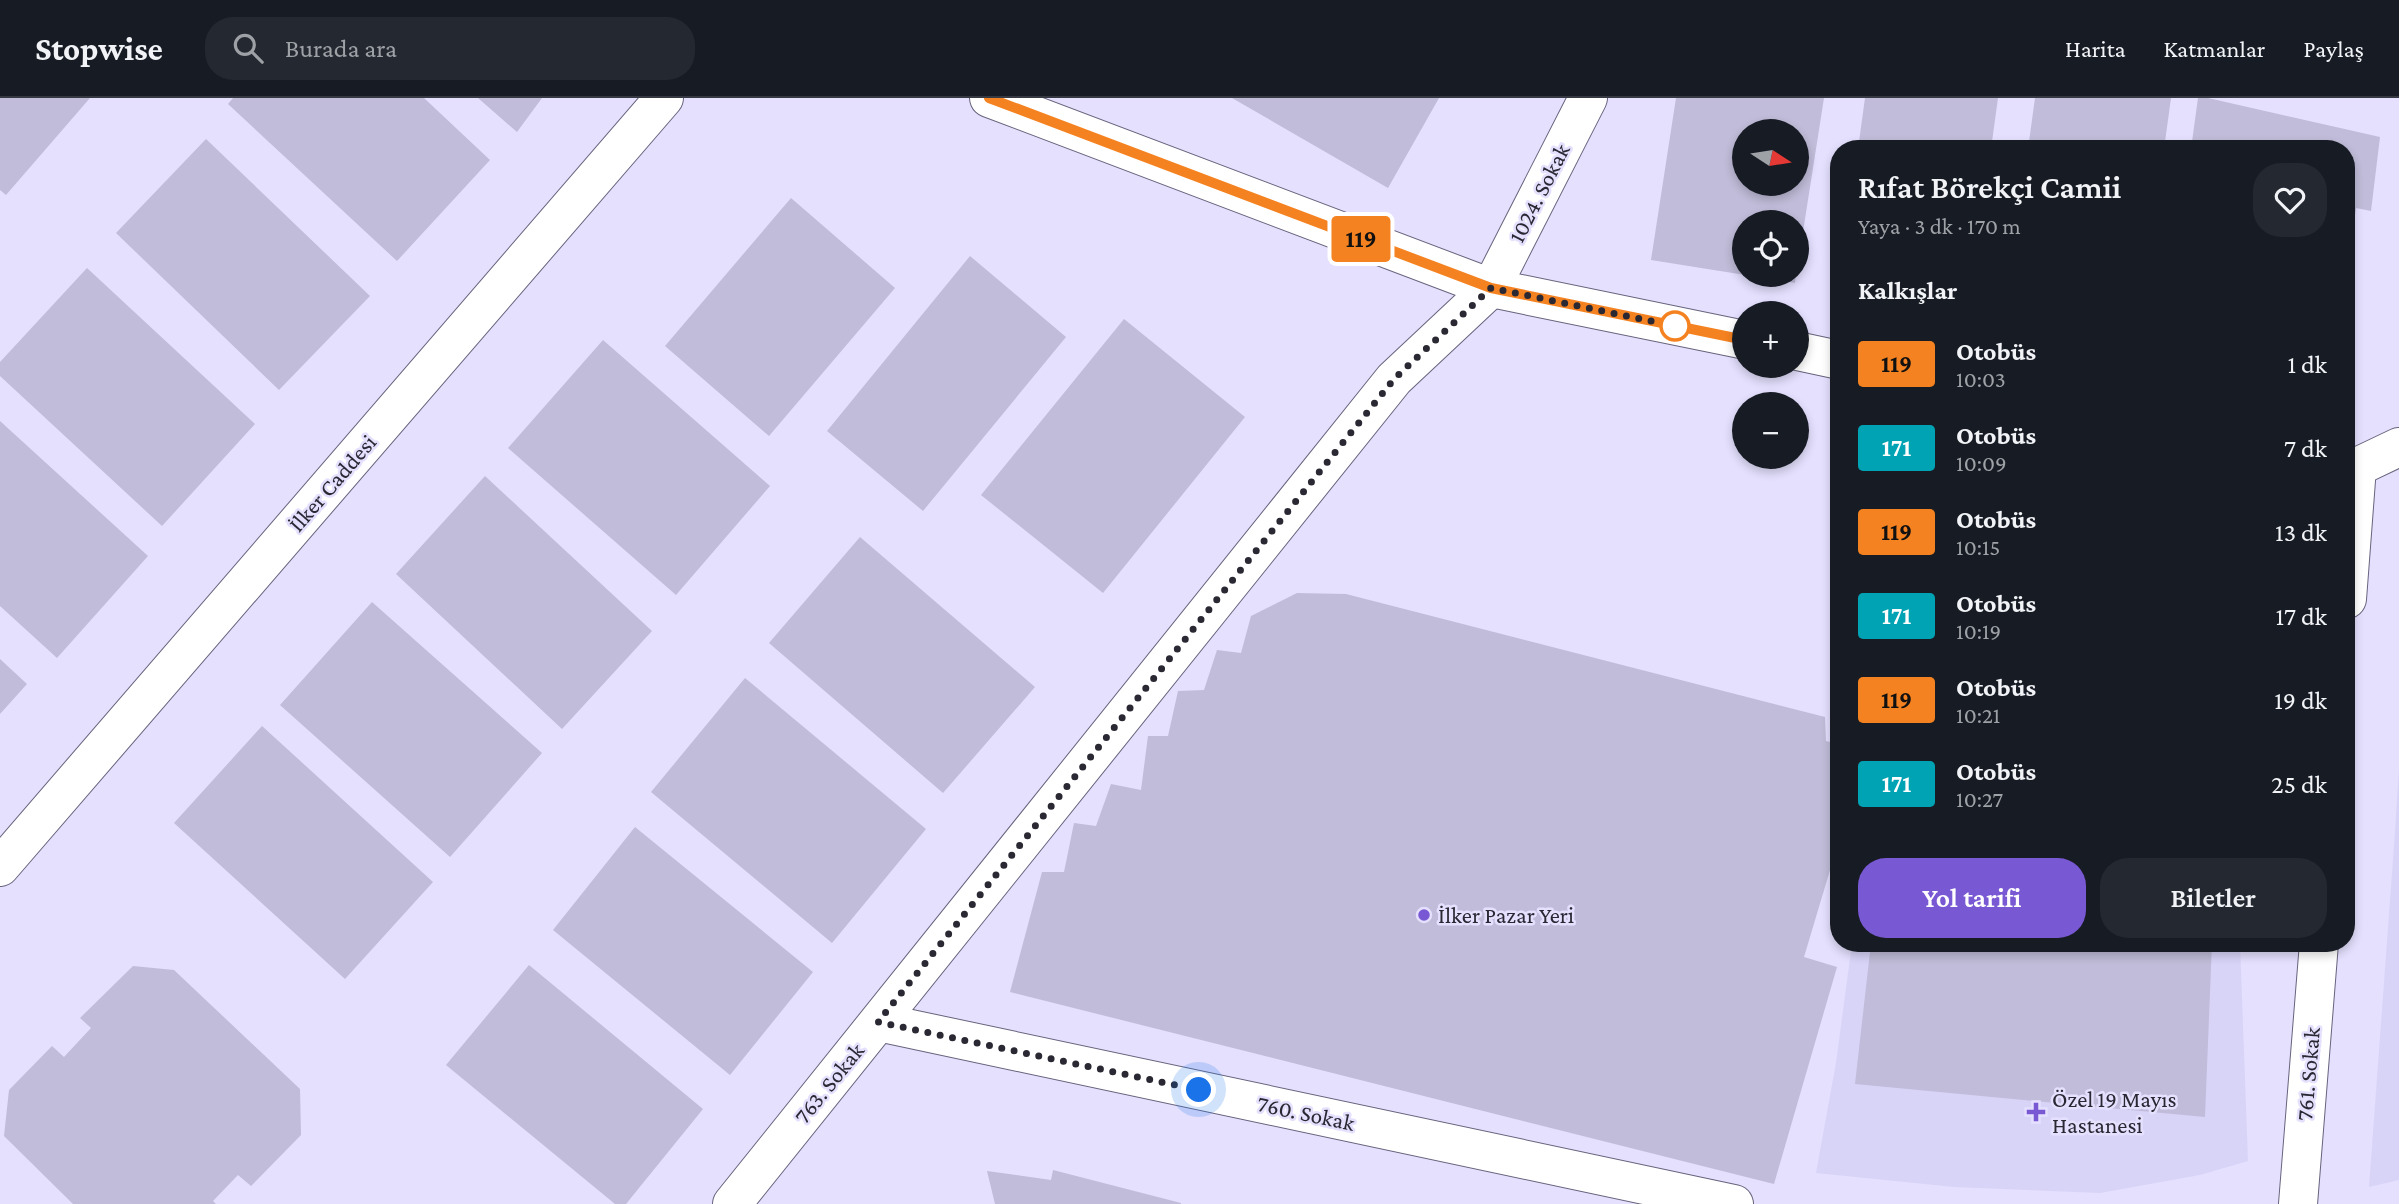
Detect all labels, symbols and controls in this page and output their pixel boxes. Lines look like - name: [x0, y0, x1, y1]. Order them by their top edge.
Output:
- search box: [205, 17, 695, 80]
- icon: search: [229, 29, 267, 67]
- text: Stopwise: [35, 30, 163, 67]
- text: Burada ara: [285, 34, 397, 63]
- text: Harita: [2065, 35, 2126, 62]
- text: Katmanlar: [2164, 35, 2265, 62]
- text: Paylaş: [2303, 35, 2364, 62]
- north arrow: [1732, 119, 1810, 196]
- map controls: [1732, 119, 1809, 469]
- street label: 1024. Sokak: [1503, 139, 1575, 247]
- button: heart: [2253, 163, 2327, 237]
- text: Rıfat Börekçi Camii: [1858, 168, 2121, 205]
- button: locate: [1732, 210, 1809, 287]
- text: Yaya · 3 dk · 170 m: [1858, 213, 2021, 239]
- line badge: 119: [1321, 216, 1401, 262]
- text: 119: [1345, 225, 1377, 252]
- text: Kalkışlar: [1858, 276, 1957, 305]
- button: +: [1732, 301, 1809, 378]
- unlabelled marker: [1660, 311, 1690, 341]
- text: Otobüs: [1956, 337, 2036, 366]
- text: 119: [1881, 350, 1912, 377]
- text: 1 dk: [2287, 350, 2327, 379]
- text: 10:03: [1956, 366, 2006, 392]
- button: −: [1732, 392, 1809, 469]
- text: Otobüs: [1956, 421, 2036, 450]
- street label: İlker Caddesi: [283, 429, 381, 537]
- text: 171: [1882, 434, 1911, 461]
- text: 7 dk: [2284, 434, 2327, 463]
- text: 10:09: [1956, 450, 2007, 476]
- text: Otobüs: [1956, 505, 2036, 534]
- text: 119: [1881, 518, 1912, 545]
- text: 13 dk: [2275, 518, 2327, 547]
- text: 10:15: [1956, 534, 2000, 560]
- text: Otobüs: [1956, 589, 2036, 618]
- text: 171: [1882, 602, 1911, 629]
- text: 17 dk: [2275, 602, 2327, 631]
- text: 10:19: [1956, 618, 2001, 644]
- text: Otobüs: [1956, 673, 2036, 702]
- text: 119: [1881, 686, 1912, 713]
- text: 19 dk: [2274, 686, 2327, 715]
- text: 10:21: [1956, 702, 2001, 728]
- text: Otobüs: [1956, 757, 2036, 786]
- text: 171: [1882, 770, 1911, 797]
- text: 25 dk: [2271, 770, 2327, 799]
- text: 10:27: [1956, 786, 2003, 812]
- button: Yol tarifi: [1858, 858, 2086, 938]
- button: Biletler: [2100, 858, 2327, 938]
- place label: İlker Pazar Yeri: [1438, 902, 1574, 928]
- marker: İlker Pazar Yeri: [1416, 907, 1432, 923]
- street label: 761. Sokak: [2291, 1026, 2325, 1122]
- street label: 763. Sokak: [789, 1037, 869, 1129]
- your location: [1181, 1072, 1216, 1107]
- place label: Özel 19 Mayıs Hastanesi: [2052, 1086, 2177, 1138]
- street label: 760. Sokak: [1255, 1090, 1357, 1136]
- marker: Özel 19 Mayıs Hastanesi: [2026, 1102, 2046, 1122]

